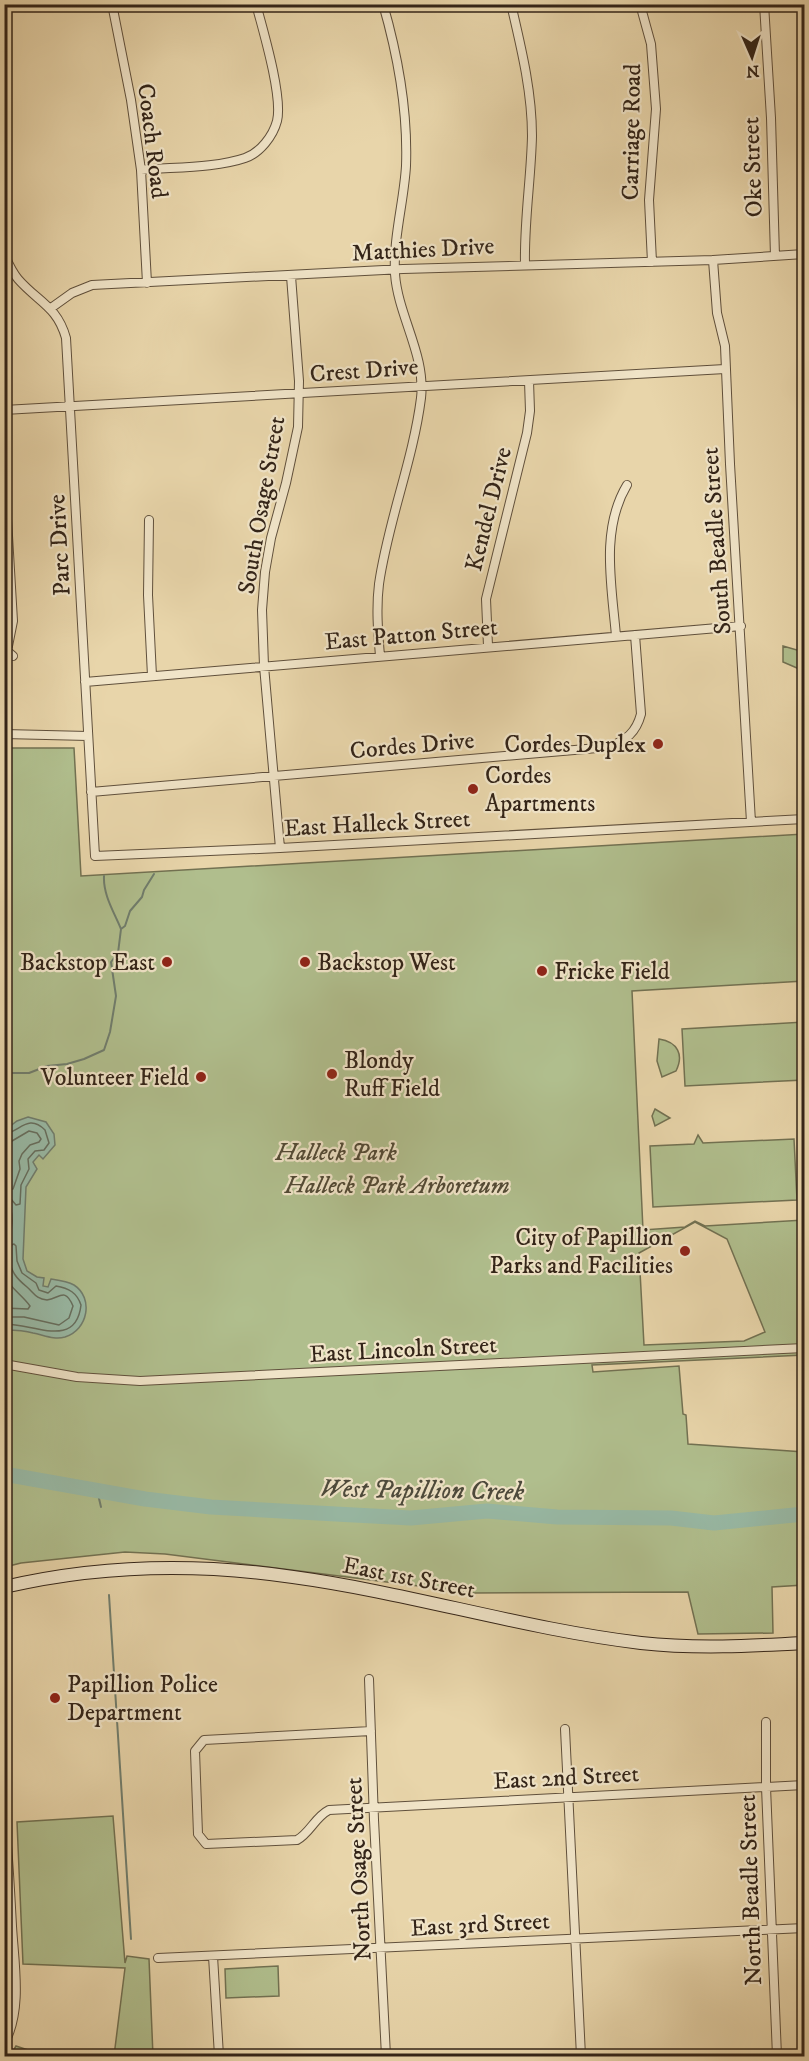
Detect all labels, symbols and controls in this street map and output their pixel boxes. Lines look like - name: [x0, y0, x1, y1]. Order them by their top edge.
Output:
- north arrow: [722, 27, 782, 87]
- text: N: [746, 61, 760, 81]
- street label: Carriage Road: [616, 63, 648, 201]
- street label: Coach Road: [130, 82, 174, 200]
- street label: Oke Street: [736, 116, 770, 218]
- street label: Matthies Drive: [351, 231, 495, 269]
- street label: Crest Drive: [309, 352, 420, 390]
- street label: South Osage Street: [232, 414, 292, 596]
- street label: Kendel Drive: [459, 444, 519, 574]
- street label: South Beadle Street: [695, 446, 739, 636]
- street label: Parc Drive: [42, 493, 78, 597]
- street label: East Patton Street: [323, 612, 499, 658]
- street label: Cordes Drive: [349, 726, 476, 766]
- place label: Cordes Duplex: [504, 730, 646, 760]
- marker: Cordes Duplex: [651, 737, 665, 751]
- place label: Cordes Apartments: [485, 761, 595, 819]
- marker: Cordes Apartments: [466, 782, 480, 796]
- street label: East Halleck Street: [283, 804, 471, 844]
- place label: Backstop East: [20, 948, 155, 978]
- place label: Backstop West: [317, 948, 456, 978]
- marker: Backstop East: [160, 955, 174, 969]
- marker: Backstop West: [298, 955, 312, 969]
- place label: Fricke Field: [554, 957, 670, 987]
- marker: Fricke Field: [535, 964, 549, 978]
- place label: Blondy Ruff Field: [344, 1046, 440, 1104]
- place label: Volunteer Field: [40, 1063, 189, 1093]
- marker: Blondy Ruff Field: [325, 1067, 339, 1081]
- marker: Volunteer Field: [194, 1070, 208, 1084]
- park label: Halleck Park: [274, 1138, 397, 1168]
- park label: Halleck Park Arboretum: [283, 1171, 510, 1201]
- place label: City of Papillion Parks and Facilities: [489, 1223, 673, 1281]
- marker: City of Papillion Parks and Facilities: [678, 1244, 692, 1258]
- street label: East Lincoln Street: [309, 1330, 498, 1370]
- water label: West Papillion Creek: [319, 1472, 525, 1509]
- street label: East 1st Street: [340, 1550, 478, 1606]
- place label: Papillion Police Department: [67, 1670, 218, 1728]
- marker: Papillion Police Department: [48, 1691, 62, 1705]
- street label: East 2nd Street: [492, 1759, 640, 1797]
- street label: North Osage Street: [339, 1776, 379, 1962]
- street label: North Beadle Street: [733, 1793, 769, 1986]
- street label: East 3rd Street: [409, 1906, 551, 1944]

